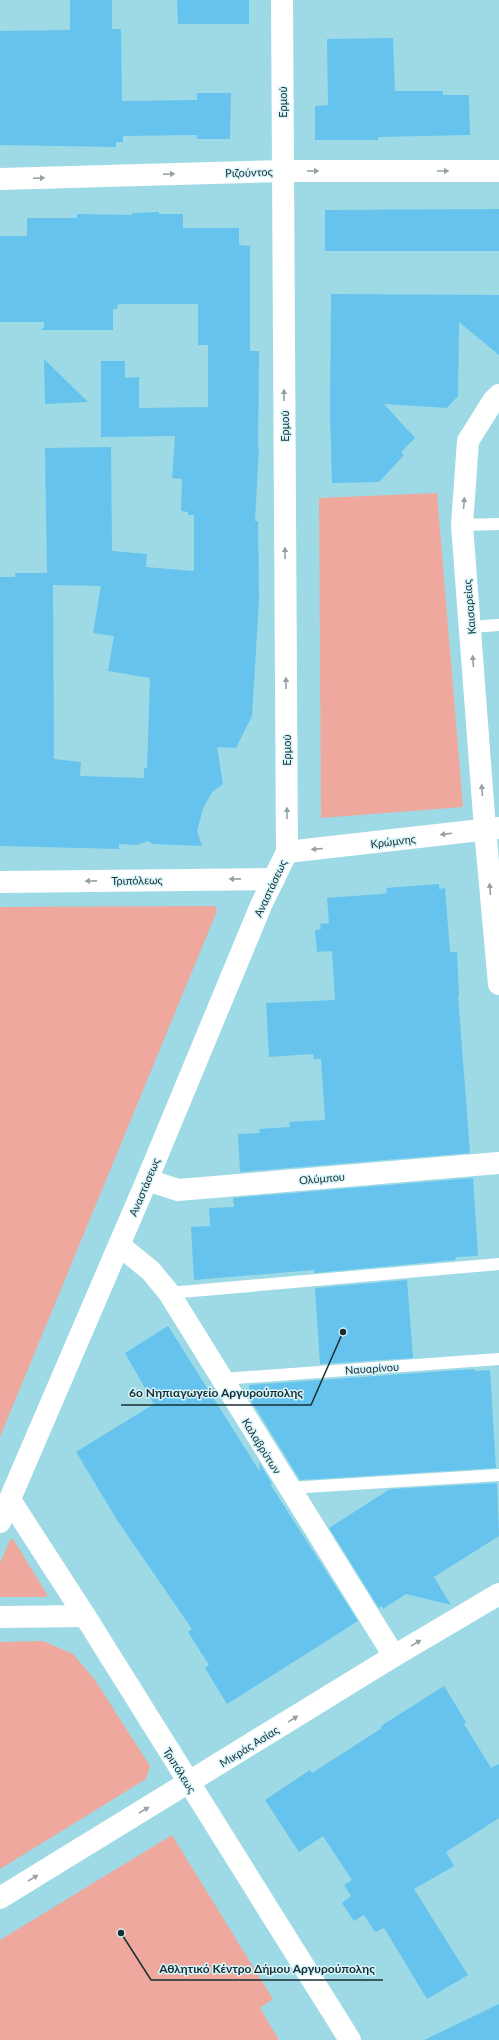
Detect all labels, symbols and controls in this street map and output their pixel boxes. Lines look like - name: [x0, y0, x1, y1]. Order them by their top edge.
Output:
- street label: Ερμού: [276, 86, 289, 118]
- street label: Ριζούντος: [225, 165, 273, 180]
- one-way arrow: [307, 168, 320, 174]
- one-way arrow: [437, 168, 450, 174]
- one-way arrow: [163, 171, 175, 178]
- one-way arrow: [33, 175, 46, 181]
- one-way arrow: [281, 388, 287, 401]
- street label: Ερμού: [278, 410, 291, 442]
- one-way arrow: [460, 497, 467, 509]
- one-way arrow: [282, 546, 288, 559]
- street label: Καισαρείας: [460, 579, 478, 635]
- one-way arrow: [470, 655, 477, 667]
- one-way arrow: [283, 676, 289, 689]
- street label: Ερμού: [280, 734, 293, 766]
- one-way arrow: [479, 784, 486, 796]
- one-way arrow: [284, 806, 290, 819]
- one-way arrow: [440, 831, 452, 837]
- street label: Κρώμνης: [370, 832, 416, 850]
- one-way arrow: [311, 845, 323, 852]
- street label: Αναστάσεως: [251, 857, 289, 919]
- street label: Τριπόλεως: [111, 873, 163, 887]
- one-way arrow: [228, 876, 241, 882]
- one-way arrow: [84, 878, 97, 884]
- one-way arrow: [487, 883, 494, 895]
- street label: Αναστάσεως: [126, 1156, 162, 1218]
- street label: Ολύμπου: [299, 1170, 345, 1186]
- street label: Ναυαρίνου: [345, 1360, 399, 1376]
- callout: 6ο Νηπιαγωγείο Αργυρούπολης: [121, 1381, 311, 1405]
- text: 6ο Νηπιαγωγείο Αργυρούπολης: [129, 1385, 303, 1400]
- street label: Καλαβρύτων: [240, 1416, 284, 1477]
- one-way arrow: [410, 1640, 422, 1647]
- one-way arrow: [287, 1715, 299, 1722]
- street label: Μικράς Ασίας: [217, 1723, 281, 1769]
- street label: Τριπόλεως: [161, 1745, 199, 1795]
- one-way arrow: [139, 1807, 150, 1814]
- one-way arrow: [27, 1874, 39, 1881]
- callout: Αθλητικό Κέντρο Δήμου Αργυρούπολης: [151, 1956, 383, 1980]
- text: Αθλητικό Κέντρο Δήμου Αργυρούπολης: [158, 1961, 375, 1976]

